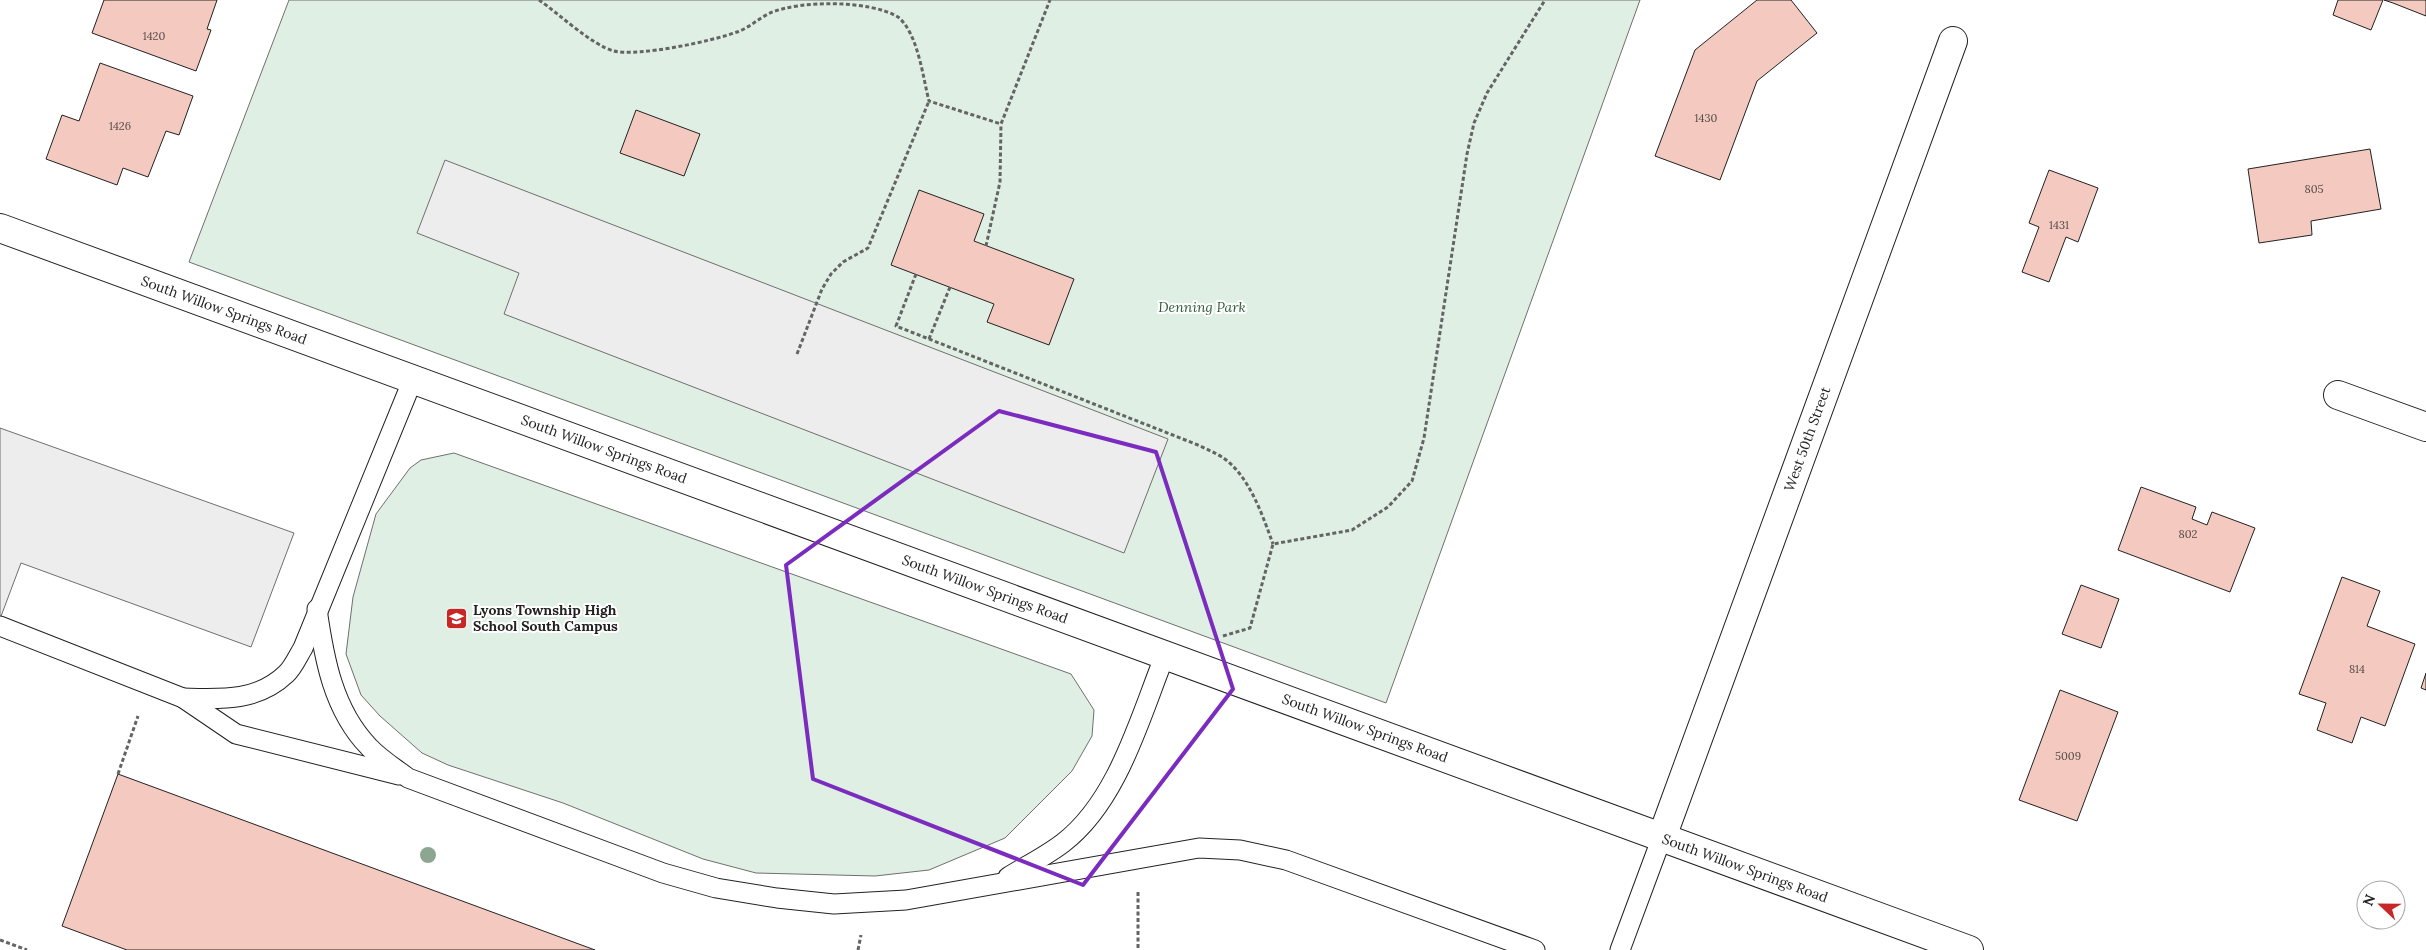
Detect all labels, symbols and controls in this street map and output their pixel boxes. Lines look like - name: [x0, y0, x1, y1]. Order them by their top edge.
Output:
- house number: 1420: [143, 29, 166, 43]
- house number: 1430: [1695, 111, 1718, 125]
- house number: 1426: [109, 119, 131, 133]
- house number: 805: [2304, 182, 2324, 196]
- house number: 1431: [2049, 218, 2069, 232]
- street label: South Willow Springs Road: [139, 272, 309, 348]
- park label: Denning Park: [1158, 298, 1246, 316]
- street label: West 50th Street: [1780, 384, 1834, 494]
- street label: South Willow Springs Road: [519, 411, 689, 487]
- house number: 802: [2179, 527, 2198, 541]
- street label: South Willow Springs Road: [900, 551, 1070, 627]
- place label: Lyons Township High School South Campus: [473, 601, 618, 635]
- school or university icon: Lyons Township High School South Campus: [445, 606, 469, 630]
- house number: 814: [2349, 662, 2365, 676]
- street label: South Willow Springs Road: [1280, 690, 1450, 766]
- house number: 5009: [2055, 749, 2081, 763]
- street label: South Willow Springs Road: [1660, 830, 1830, 906]
- north arrow: [2356, 880, 2406, 930]
- text: N: [2359, 892, 2379, 909]

